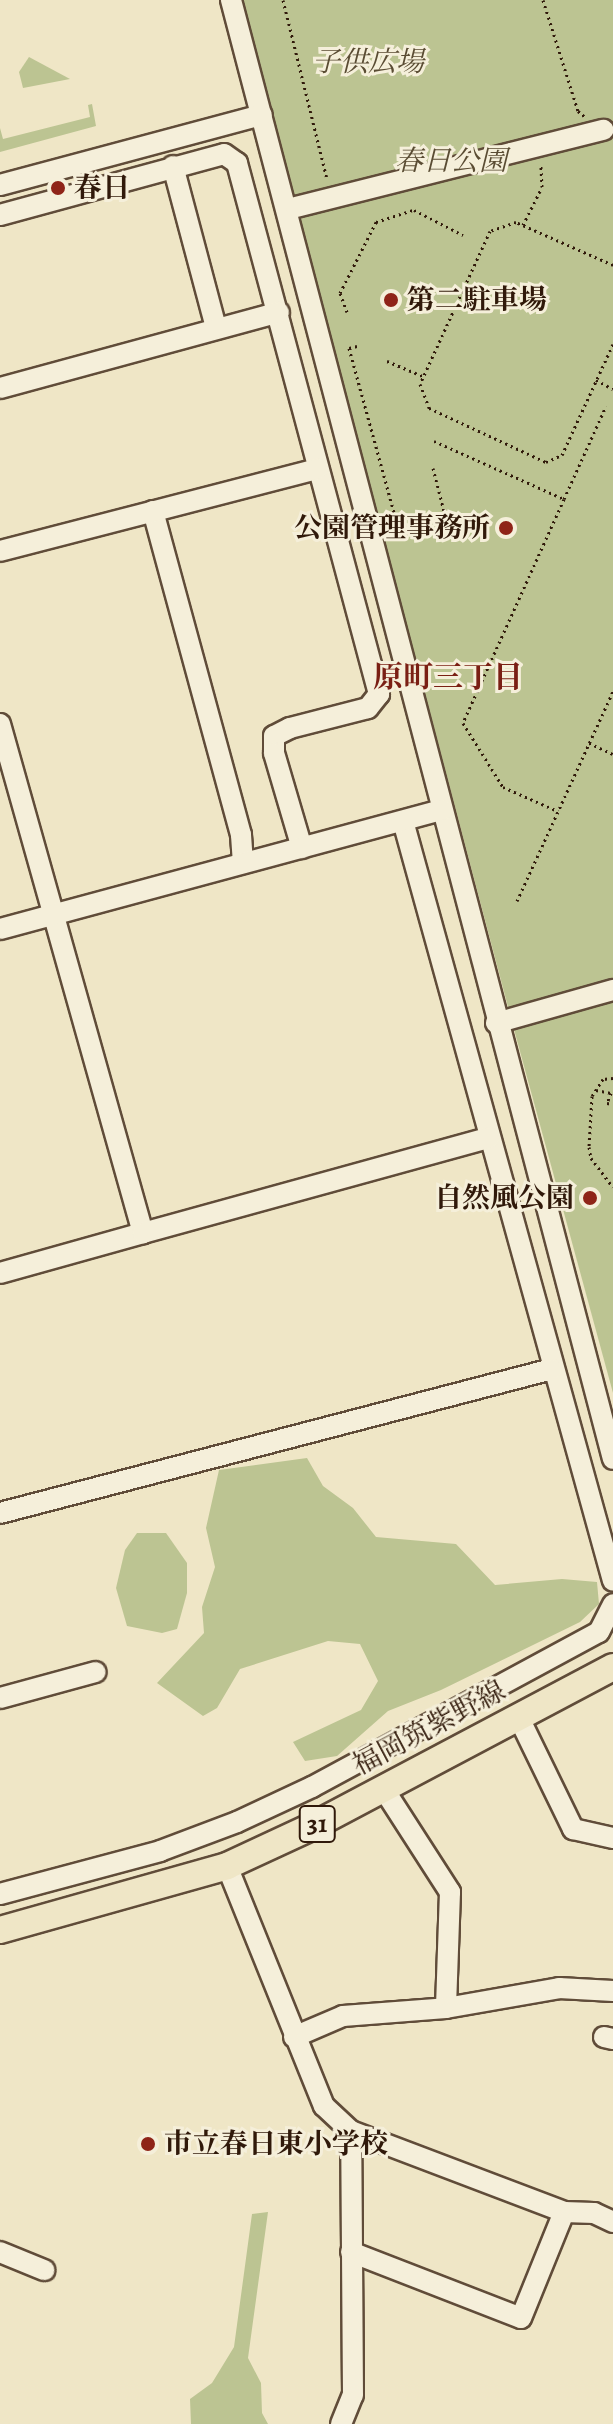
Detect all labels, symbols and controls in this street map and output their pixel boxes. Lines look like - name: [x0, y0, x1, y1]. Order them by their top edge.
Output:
- park label: 子供広場: [312, 45, 424, 79]
- park label: 春日公園: [395, 144, 507, 178]
- place label: 春日: [74, 171, 130, 205]
- marker: 春日: [49, 179, 67, 197]
- place label: 第二駐車場: [407, 283, 547, 317]
- marker: 第二駐車場: [382, 291, 400, 309]
- place label: 公園管理事務所: [294, 511, 490, 545]
- marker: 公園管理事務所: [497, 519, 515, 537]
- district label: 原町三丁目: [373, 659, 523, 695]
- place label: 自然風公園: [434, 1181, 574, 1215]
- marker: 自然風公園: [581, 1189, 599, 1207]
- street label: 福岡筑紫野線: [347, 1674, 511, 1782]
- road number: 31: [297, 1802, 337, 1846]
- place label: 市立春日東小学校: [164, 2127, 388, 2161]
- marker: 市立春日東小学校: [139, 2135, 157, 2153]

